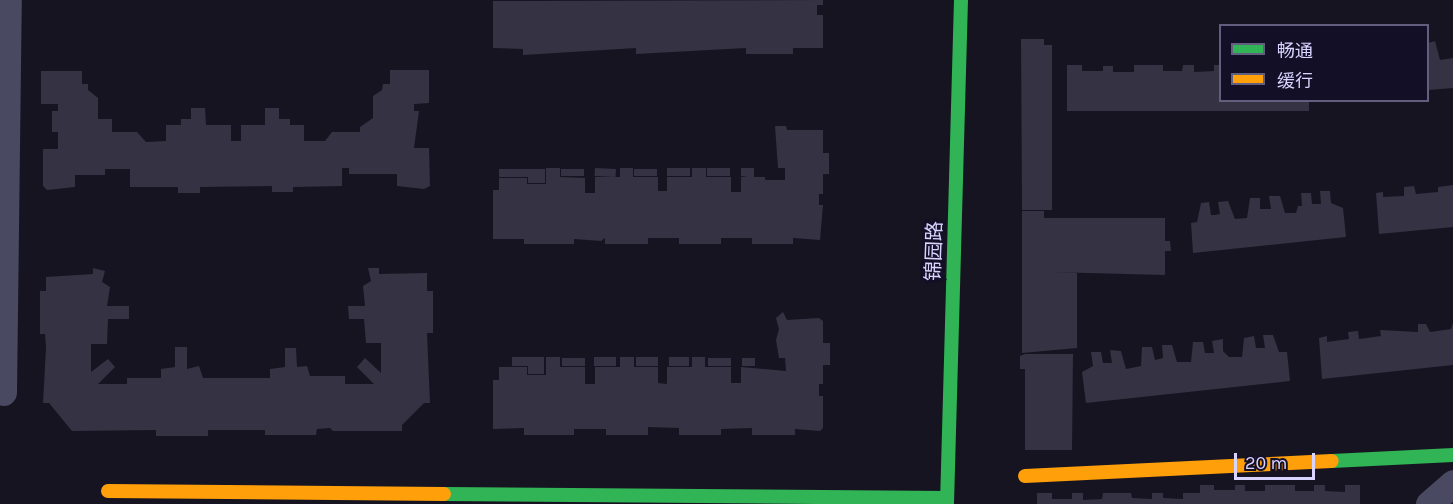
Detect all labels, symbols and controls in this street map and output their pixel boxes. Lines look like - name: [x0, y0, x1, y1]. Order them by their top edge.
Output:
- legend: [1219, 24, 1429, 102]
- text: 畅通: [1277, 40, 1313, 62]
- text: 缓行: [1277, 70, 1313, 92]
- street label: 锦园路: [921, 221, 947, 281]
- scale bar: [1237, 441, 1318, 479]
- text: 20 m: [1245, 452, 1287, 474]

